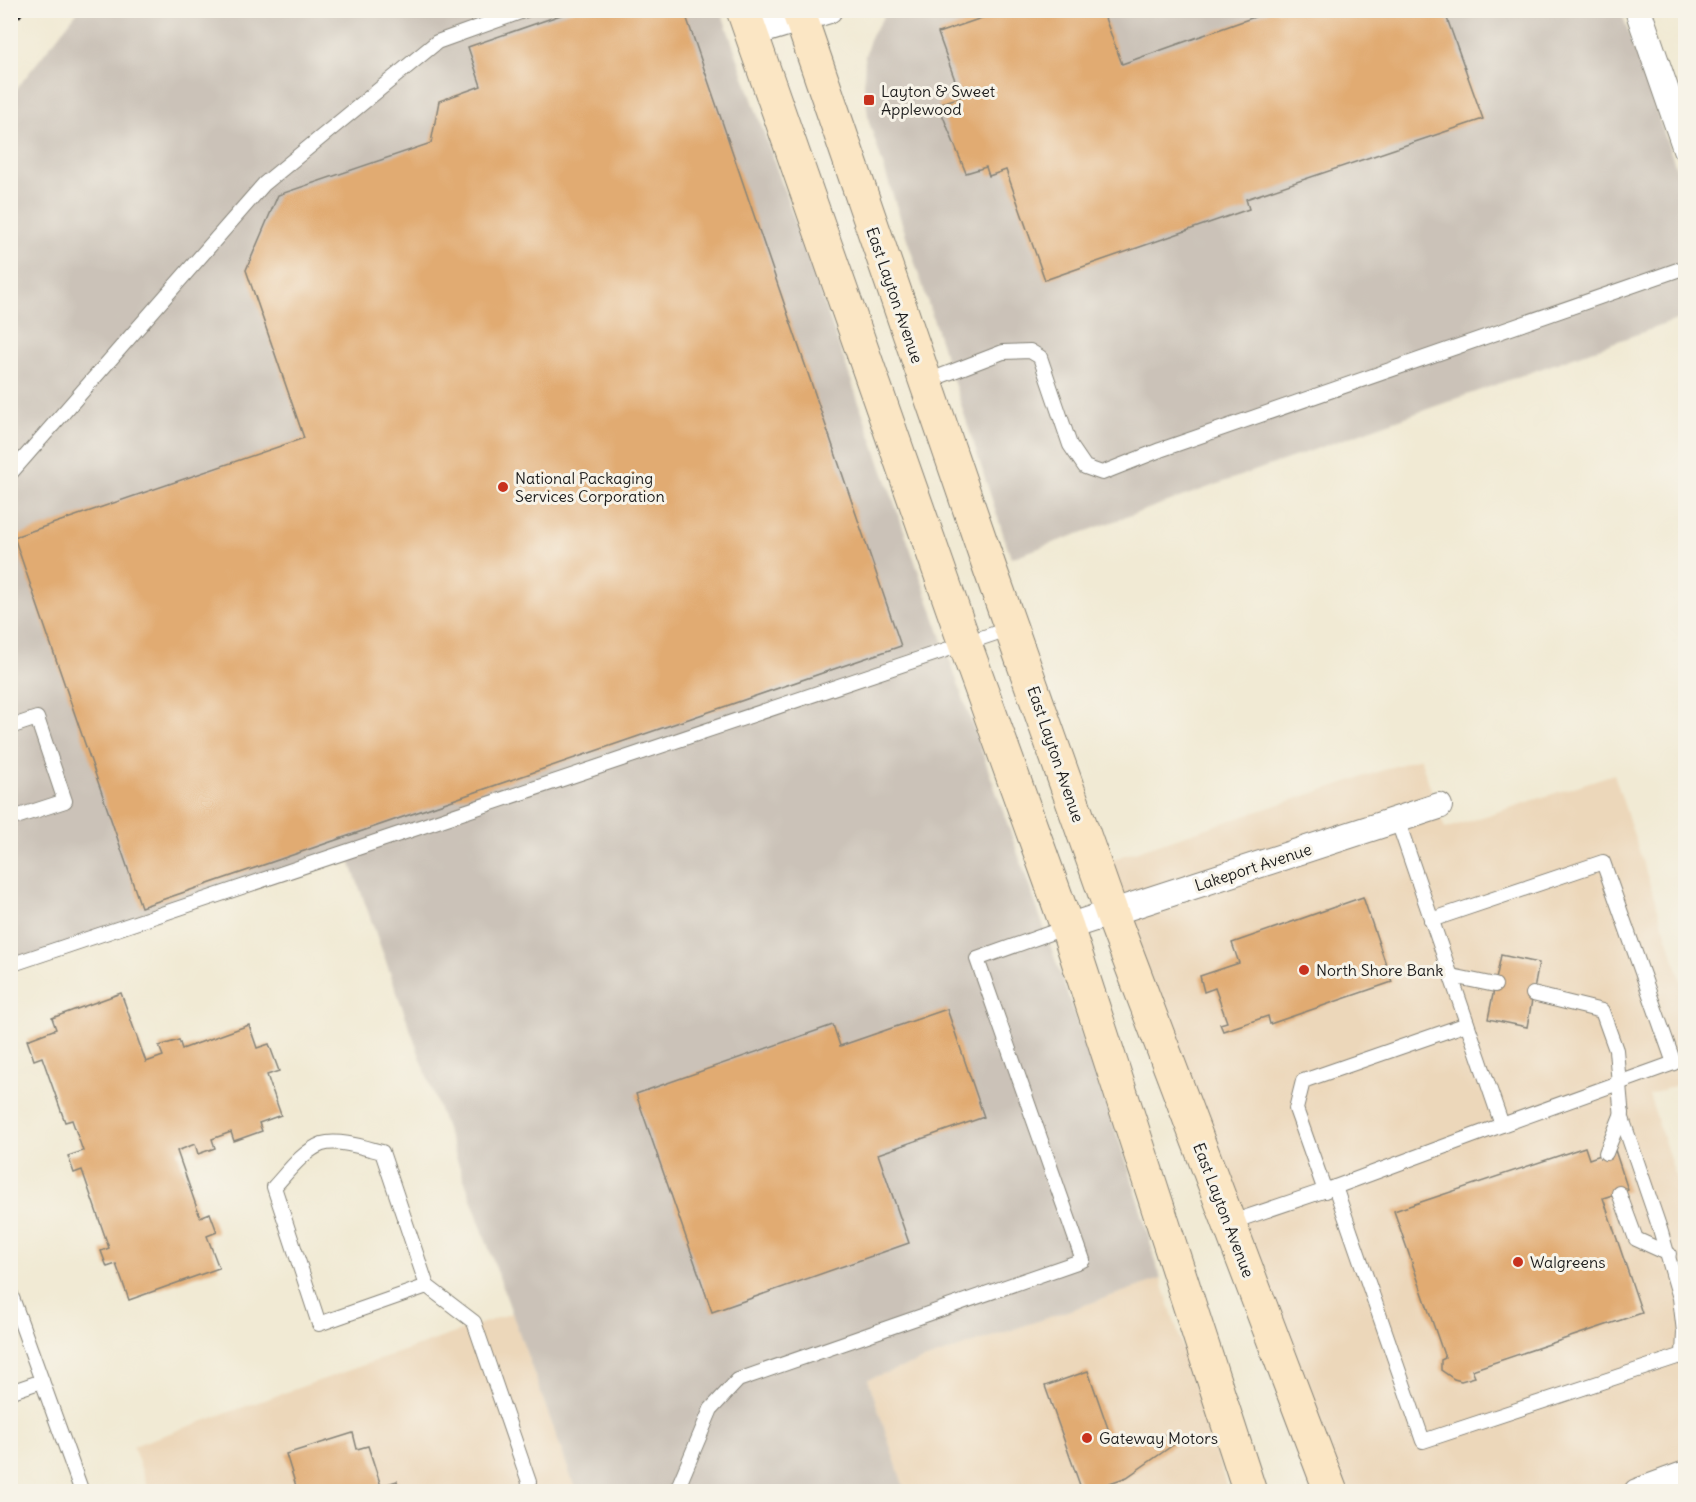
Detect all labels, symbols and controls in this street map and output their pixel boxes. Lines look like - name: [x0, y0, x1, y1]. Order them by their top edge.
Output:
- place label: Layton & Sweet Applewood: [881, 81, 996, 119]
- marker: Layton & Sweet Applewood: [862, 93, 876, 107]
- street label: East Layton Avenue: [862, 224, 928, 366]
- place label: National Packaging Services Corporation: [515, 468, 665, 506]
- marker: National Packaging Services Corporation: [496, 480, 510, 494]
- street label: East Layton Avenue: [1023, 683, 1089, 825]
- street label: Lakeport Avenue: [1192, 839, 1314, 895]
- place label: North Shore Bank: [1316, 960, 1444, 980]
- marker: North Shore Bank: [1297, 963, 1311, 977]
- street label: East Layton Avenue: [1189, 1140, 1259, 1280]
- place label: Walgreens: [1530, 1252, 1606, 1272]
- marker: Walgreens: [1511, 1255, 1525, 1269]
- place label: Gateway Motors: [1099, 1428, 1218, 1448]
- marker: Gateway Motors: [1080, 1431, 1094, 1445]

